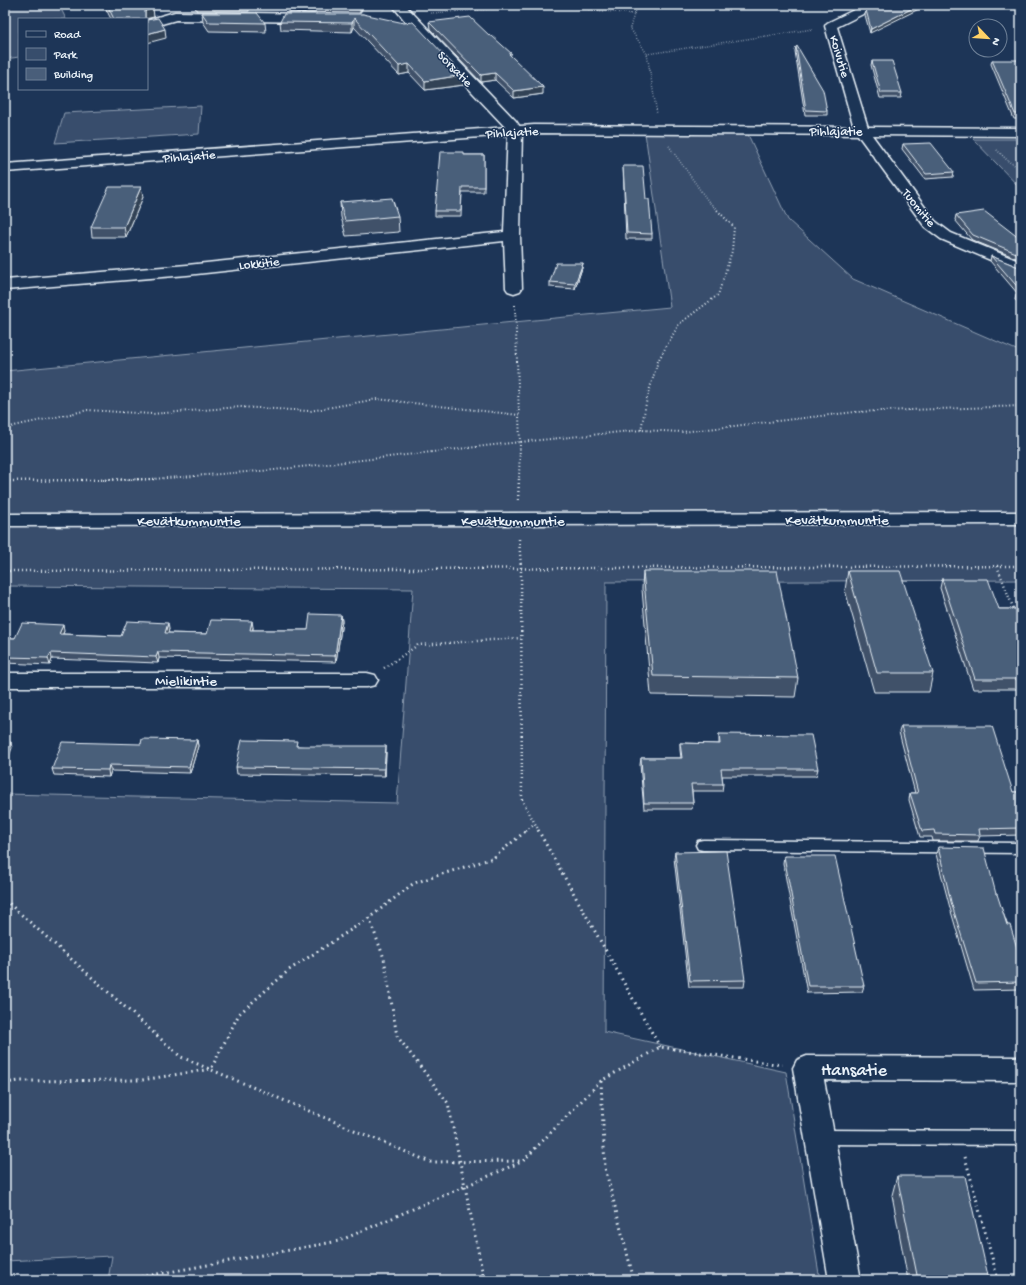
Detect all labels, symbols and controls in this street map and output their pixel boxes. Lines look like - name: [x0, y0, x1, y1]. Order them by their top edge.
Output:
- legend: [18, 18, 148, 90]
- north arrow: [968, 18, 1008, 58]
- text: Road: [54, 29, 81, 43]
- street label: Koivutie: [825, 34, 852, 80]
- text: N: [988, 36, 1002, 47]
- text: Park: [53, 49, 79, 63]
- street label: Sorsatie: [433, 49, 475, 91]
- text: Building: [53, 69, 93, 83]
- street label: Pihlajatie: [484, 125, 539, 142]
- street label: Pihlajatie: [809, 125, 863, 140]
- street label: Pihlajatie: [161, 148, 216, 167]
- street label: Tuomitie: [898, 186, 938, 231]
- street label: Lokkitie: [238, 255, 281, 274]
- street label: Kevätkummuntie: [785, 512, 889, 530]
- street label: Kevätkummuntie: [137, 513, 241, 531]
- street label: Kevätkummuntie: [461, 513, 565, 531]
- street label: Mielikintie: [155, 673, 217, 691]
- street label: Hansatie: [821, 1061, 888, 1082]

